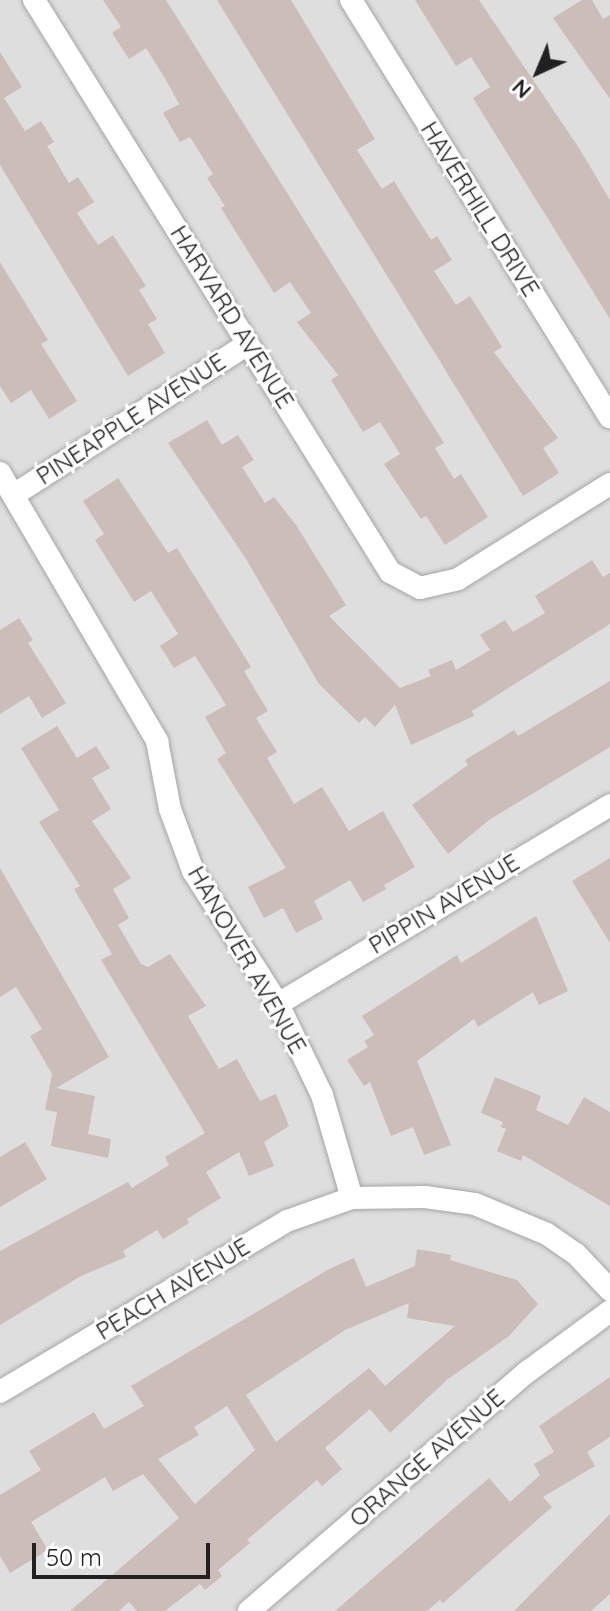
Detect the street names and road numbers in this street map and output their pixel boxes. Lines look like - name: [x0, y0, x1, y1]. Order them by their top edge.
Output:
- street label: HAVERHILL DRIVE: [415, 116, 545, 302]
- street label: HARVARD AVENUE: [164, 220, 300, 414]
- street label: PINEAPPLE AVENUE: [31, 347, 231, 491]
- street label: PIPPIN AVENUE: [364, 848, 524, 960]
- street label: HANOVER AVENUE: [182, 861, 312, 1059]
- street label: PEACH AVENUE: [91, 1232, 255, 1346]
- street label: ORANGE AVENUE: [344, 1383, 510, 1533]

